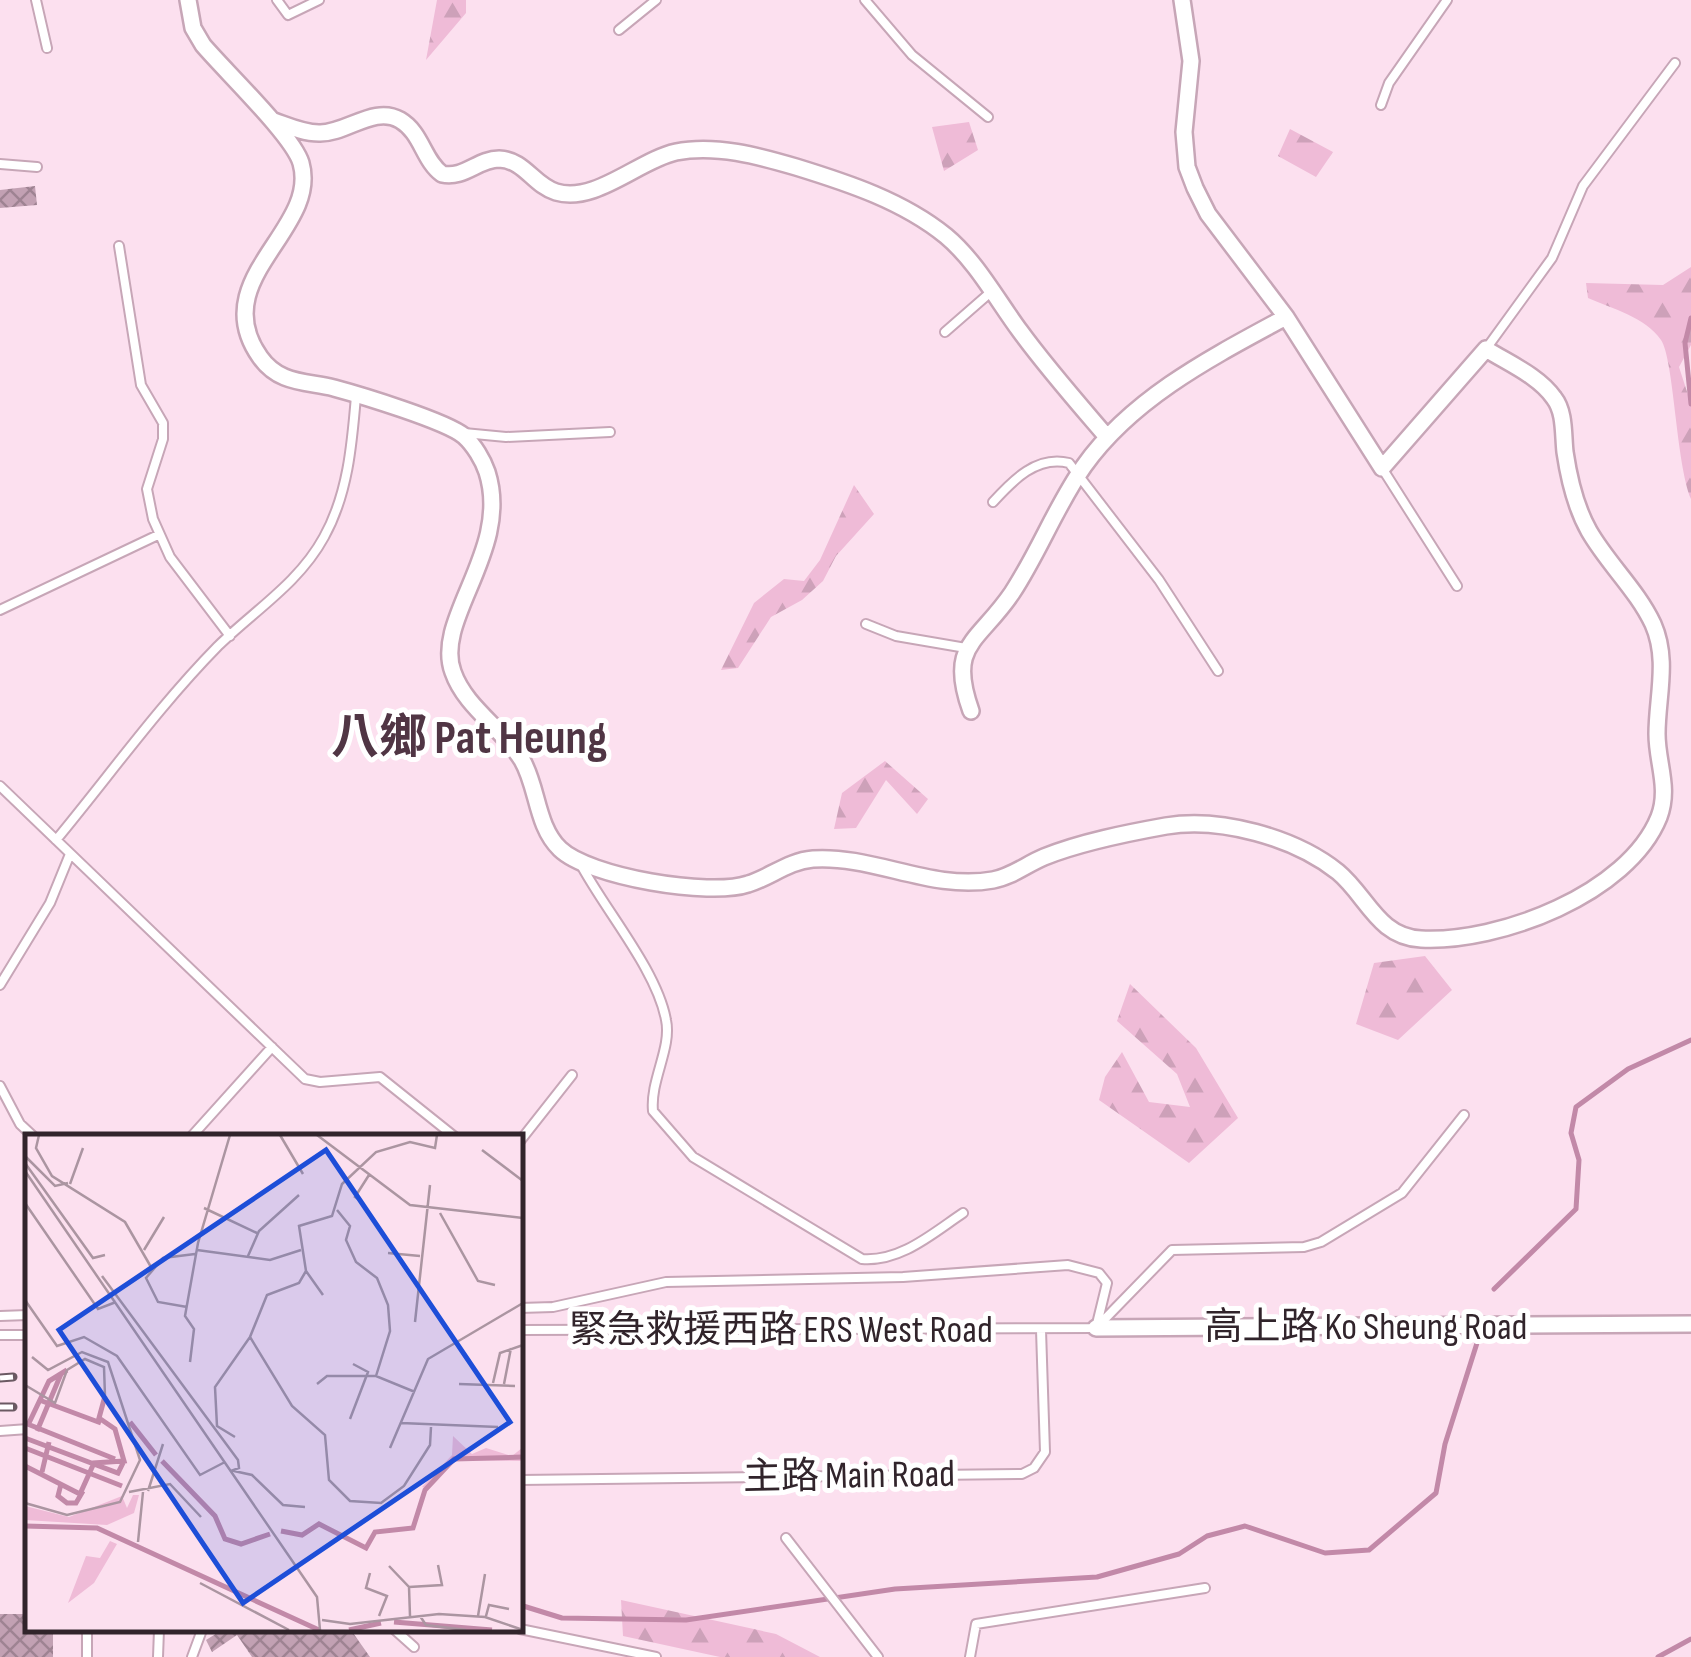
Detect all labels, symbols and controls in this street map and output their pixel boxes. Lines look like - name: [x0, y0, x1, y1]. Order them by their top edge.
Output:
- district label: 八鄉 Pat Heung: [331, 710, 607, 767]
- inset map: [25, 1134, 522, 1632]
- street label: 高上路 Ko Sheung Road: [1205, 1305, 1527, 1350]
- street label: 緊急救援西路 ERS West Road: [569, 1308, 993, 1353]
- street label: 主路 Main Road: [743, 1452, 955, 1500]

